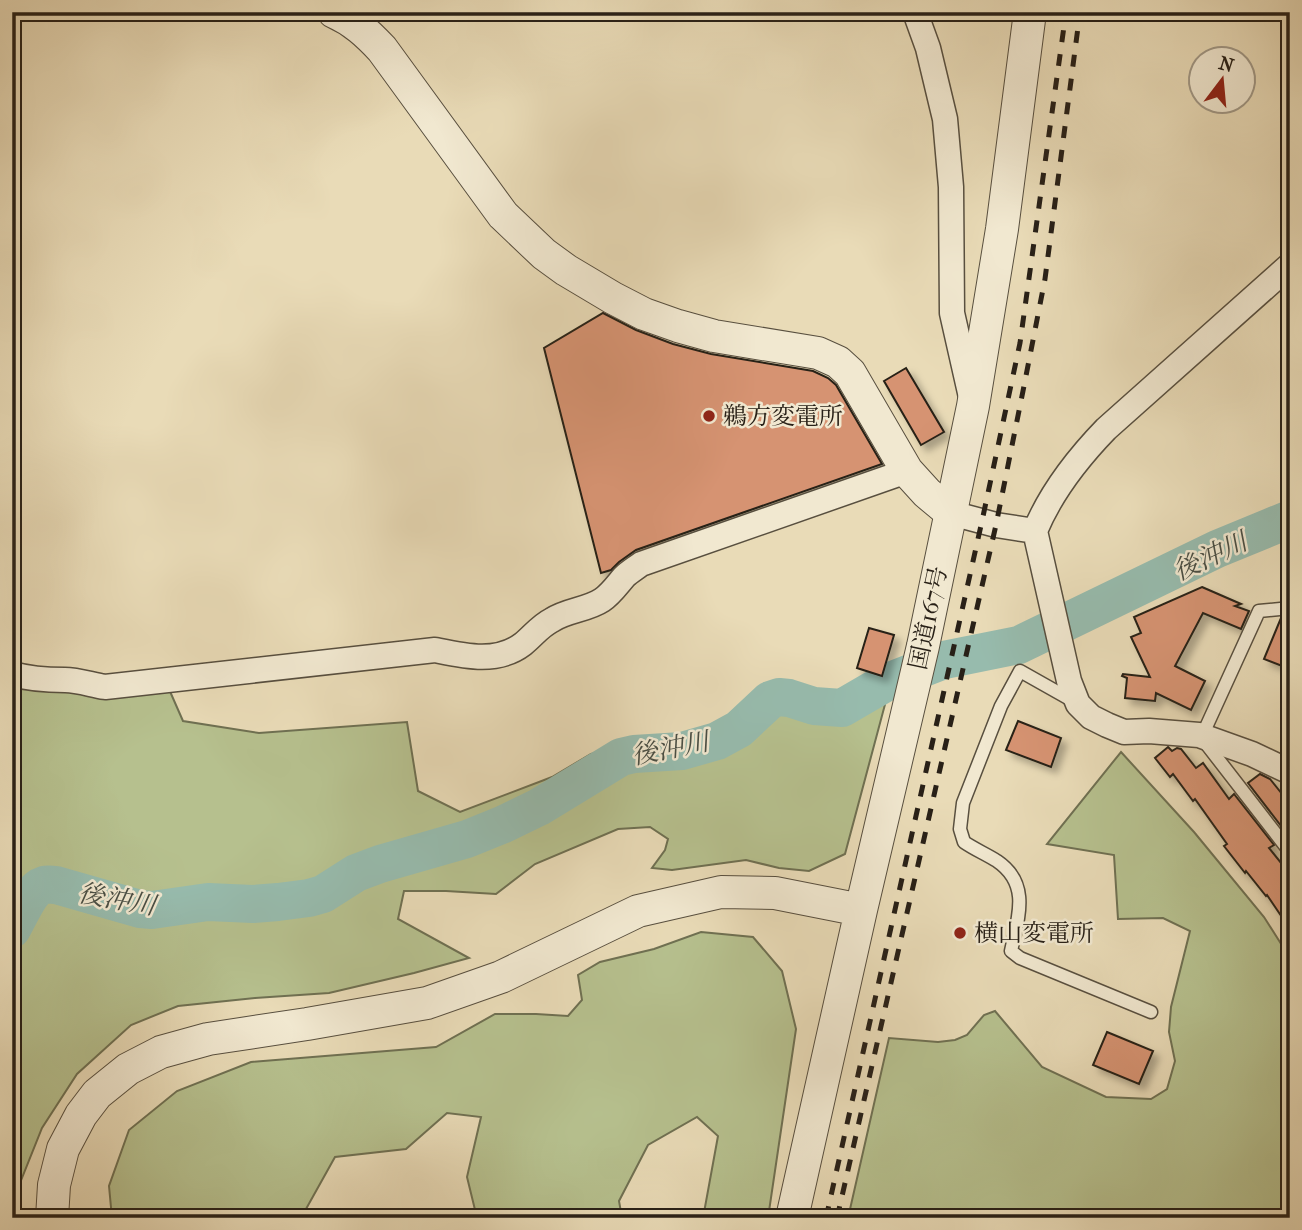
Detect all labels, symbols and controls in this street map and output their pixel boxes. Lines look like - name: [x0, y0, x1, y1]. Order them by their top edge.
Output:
- north arrow: [1186, 46, 1256, 116]
- text: N: [1216, 52, 1237, 77]
- place label: 鵜方変電所: [723, 402, 843, 430]
- marker: 鵜方変電所: [701, 408, 717, 424]
- water label: 後沖川: [1168, 525, 1255, 587]
- street label: 国道167号: [903, 564, 953, 672]
- water label: 後沖川: [629, 725, 714, 771]
- water label: 後沖川: [76, 877, 161, 922]
- place label: 横山変電所: [974, 919, 1094, 947]
- marker: 横山変電所: [952, 925, 968, 941]

